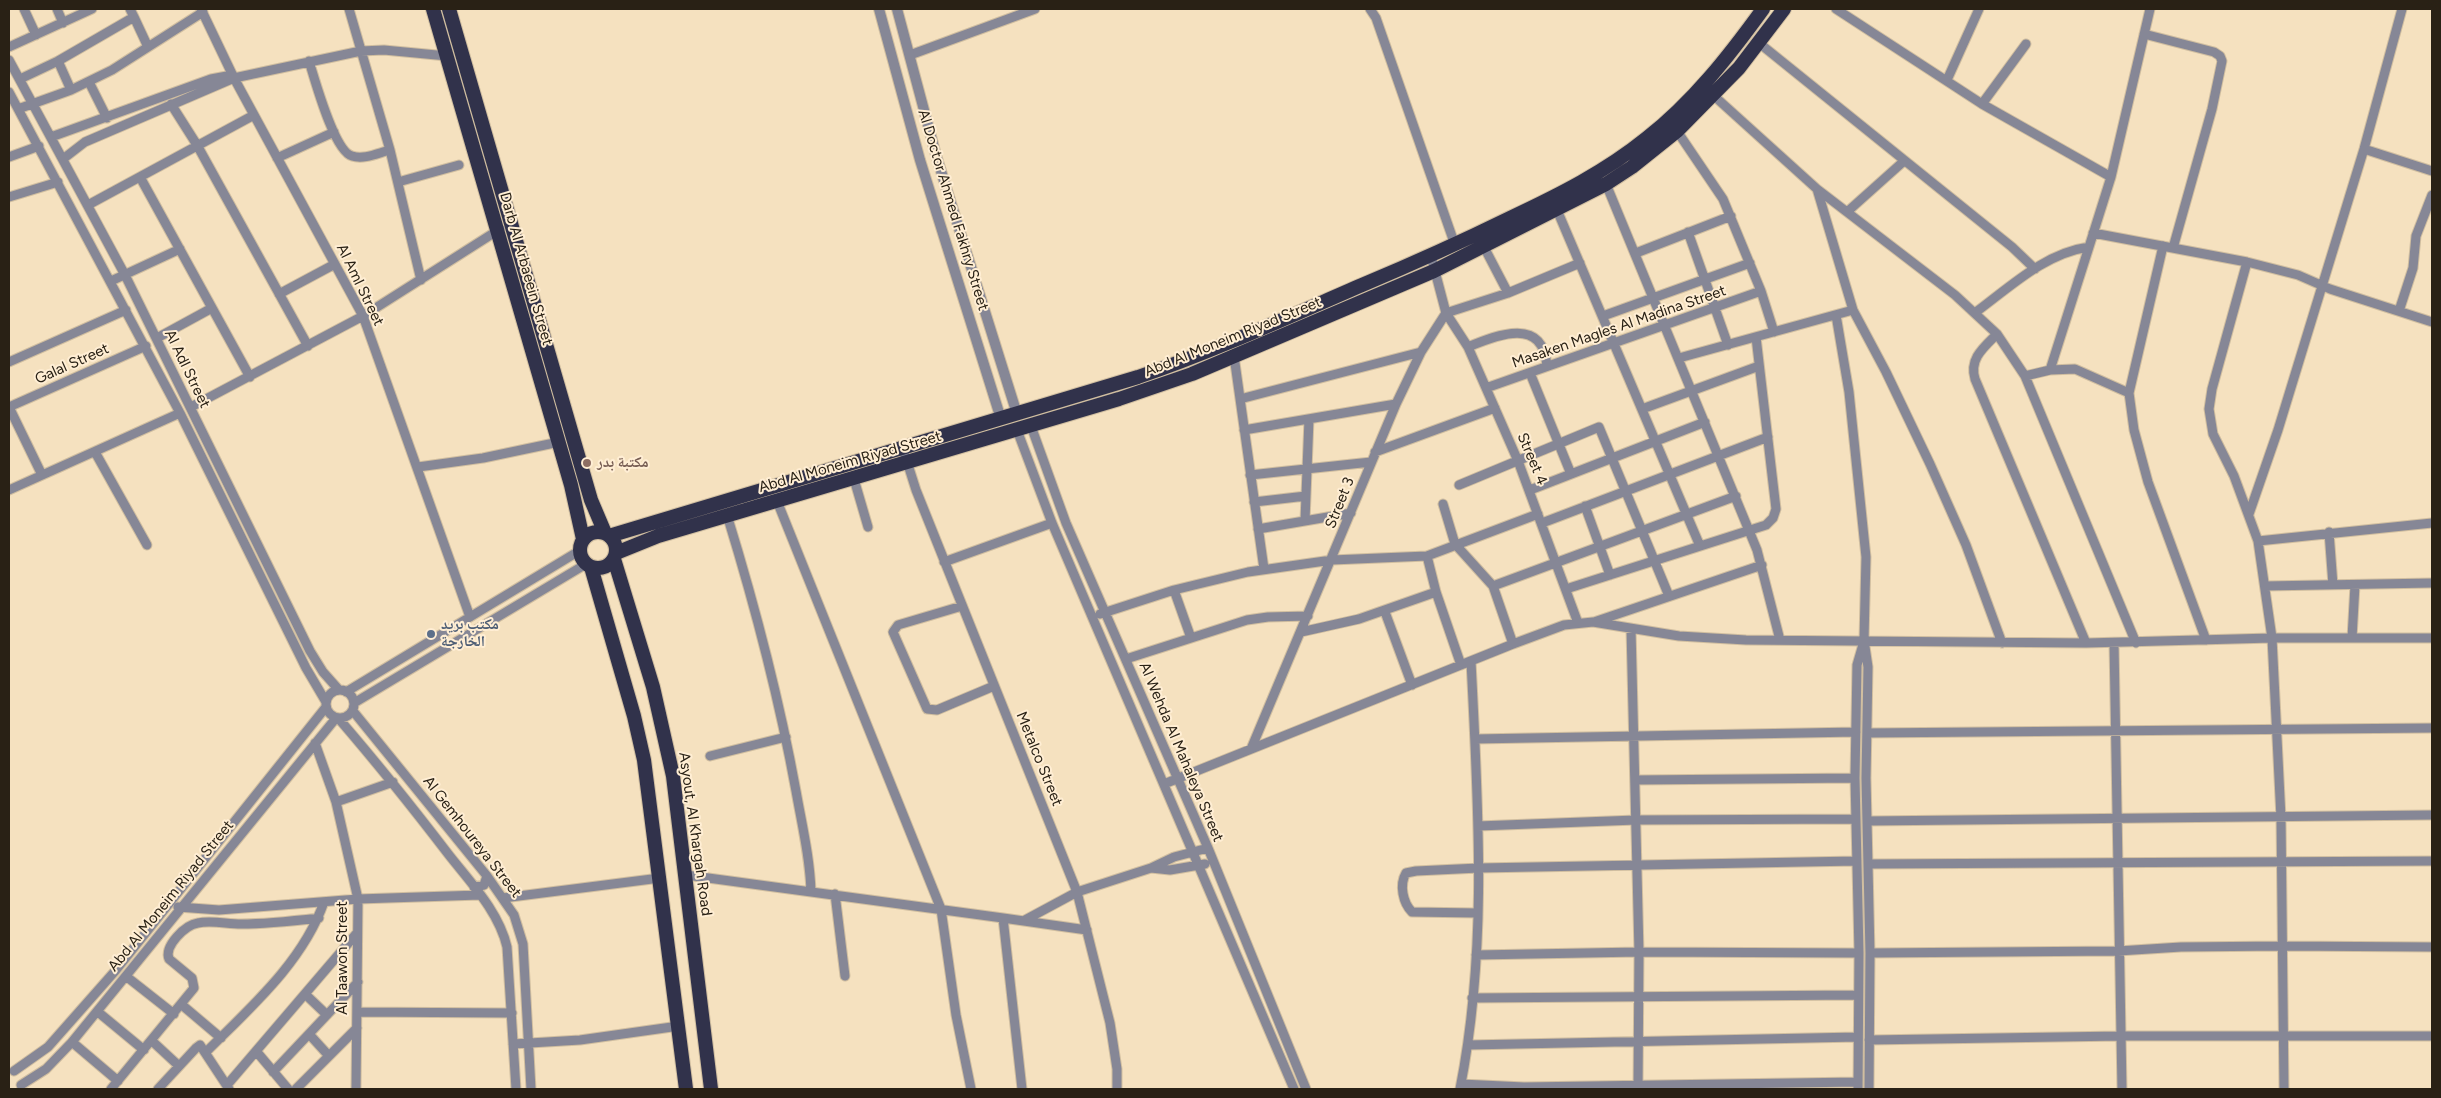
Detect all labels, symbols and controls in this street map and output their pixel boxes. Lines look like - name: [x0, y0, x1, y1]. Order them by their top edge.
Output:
- street label: Al Doctor Ahmed Fakhry Street: [914, 107, 992, 313]
- street label: Darb Al Arbaeein Street: [496, 190, 556, 348]
- street label: Al Aml Street: [332, 241, 388, 329]
- street label: Masaken Magles Al Madina Street: [1510, 282, 1728, 372]
- street label: Abd Al Moneim Riyad Street: [1142, 293, 1324, 381]
- street label: Al Adl Street: [160, 327, 214, 411]
- street label: Galal Street: [32, 340, 112, 388]
- street label: Abd Al Moneim Riyad Street: [757, 427, 943, 497]
- street label: Street 4: [1513, 430, 1551, 488]
- place label: مكتبة بدر: [597, 454, 648, 472]
- marker: مكتبة بدر: [581, 457, 593, 469]
- street label: Street 3: [1322, 475, 1358, 531]
- place label: مكتب بريد الخارجة: [441, 616, 499, 651]
- marker: مكتب بريد الخارجة: [425, 628, 437, 640]
- street label: Al Wehda Al Mahaleya Street: [1135, 659, 1227, 845]
- street label: Metalco Street: [1012, 709, 1066, 809]
- street label: Asyout, Al Khargah Road: [675, 751, 715, 917]
- street label: Al Gemhoureya Street: [419, 773, 525, 901]
- street label: Abd Al Moneim Riyad Street: [104, 817, 238, 975]
- street label: Al Taawon Street: [334, 901, 352, 1015]

